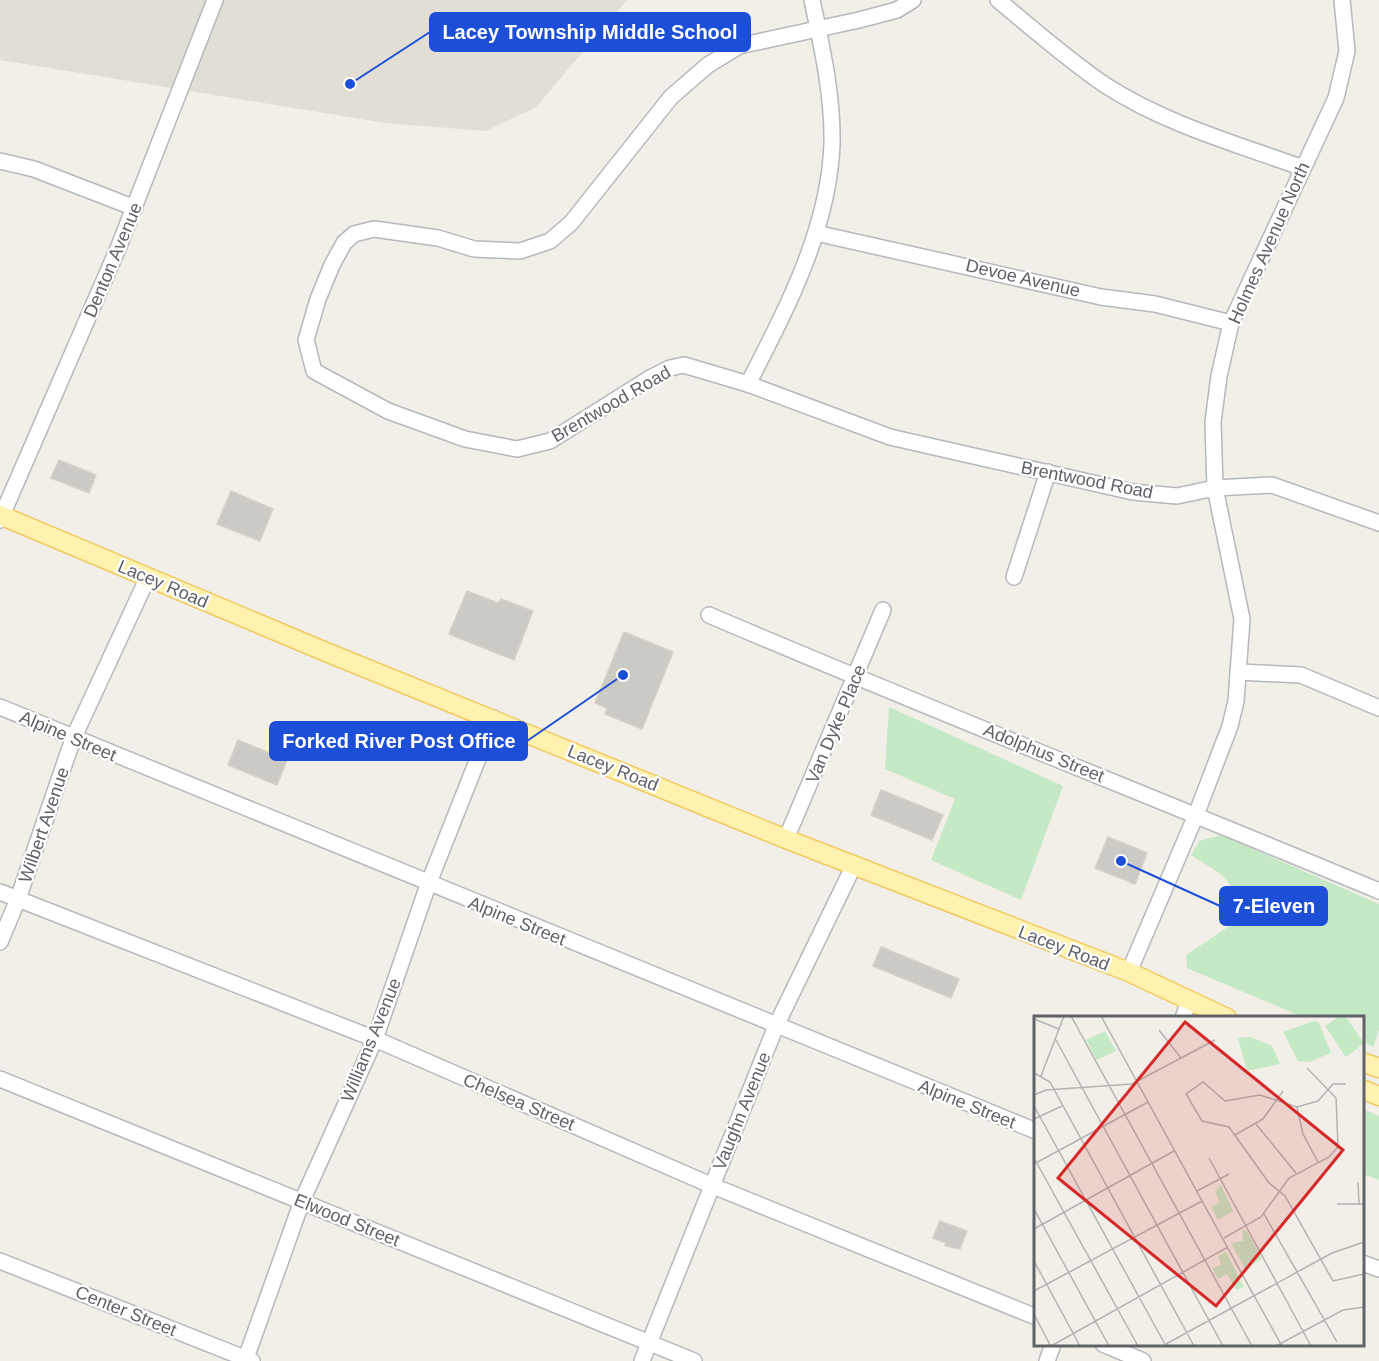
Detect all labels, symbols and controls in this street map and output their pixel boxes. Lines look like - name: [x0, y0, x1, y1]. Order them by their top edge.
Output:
- callout: Lacey Township Middle School: [430, 13, 750, 51]
- text: Lacey Township Middle School: [442, 21, 738, 43]
- street label: Holmes Avenue North: [1224, 159, 1314, 327]
- street label: Denton Avenue: [80, 200, 146, 320]
- street label: Devoe Avenue: [964, 255, 1082, 301]
- street label: Brentwood Road: [548, 362, 674, 446]
- street label: Brentwood Road: [1019, 457, 1155, 503]
- street label: Lacey Road: [115, 556, 211, 612]
- street label: Van Dyke Place: [802, 662, 870, 786]
- street label: Alpine Street: [17, 707, 119, 765]
- street label: Adolphus Street: [981, 720, 1107, 786]
- callout: Forked River Post Office: [270, 722, 527, 760]
- text: Forked River Post Office: [282, 730, 516, 752]
- street label: Lacey Road: [565, 741, 661, 795]
- street label: Wilbert Avenue: [15, 765, 73, 885]
- callout: 7-Eleven: [1220, 887, 1327, 925]
- street label: Alpine Street: [465, 892, 569, 950]
- text: 7-Eleven: [1233, 895, 1315, 917]
- street label: Lacey Road: [1016, 921, 1112, 975]
- street label: Williams Avenue: [337, 975, 405, 1105]
- inset map: [1034, 1016, 1364, 1346]
- street label: Vaughn Avenue: [709, 1049, 775, 1173]
- street label: Chelsea Street: [460, 1070, 578, 1134]
- street label: Alpine Street: [915, 1075, 1019, 1133]
- street label: Elwood Street: [291, 1190, 403, 1250]
- street label: Center Street: [73, 1282, 179, 1340]

